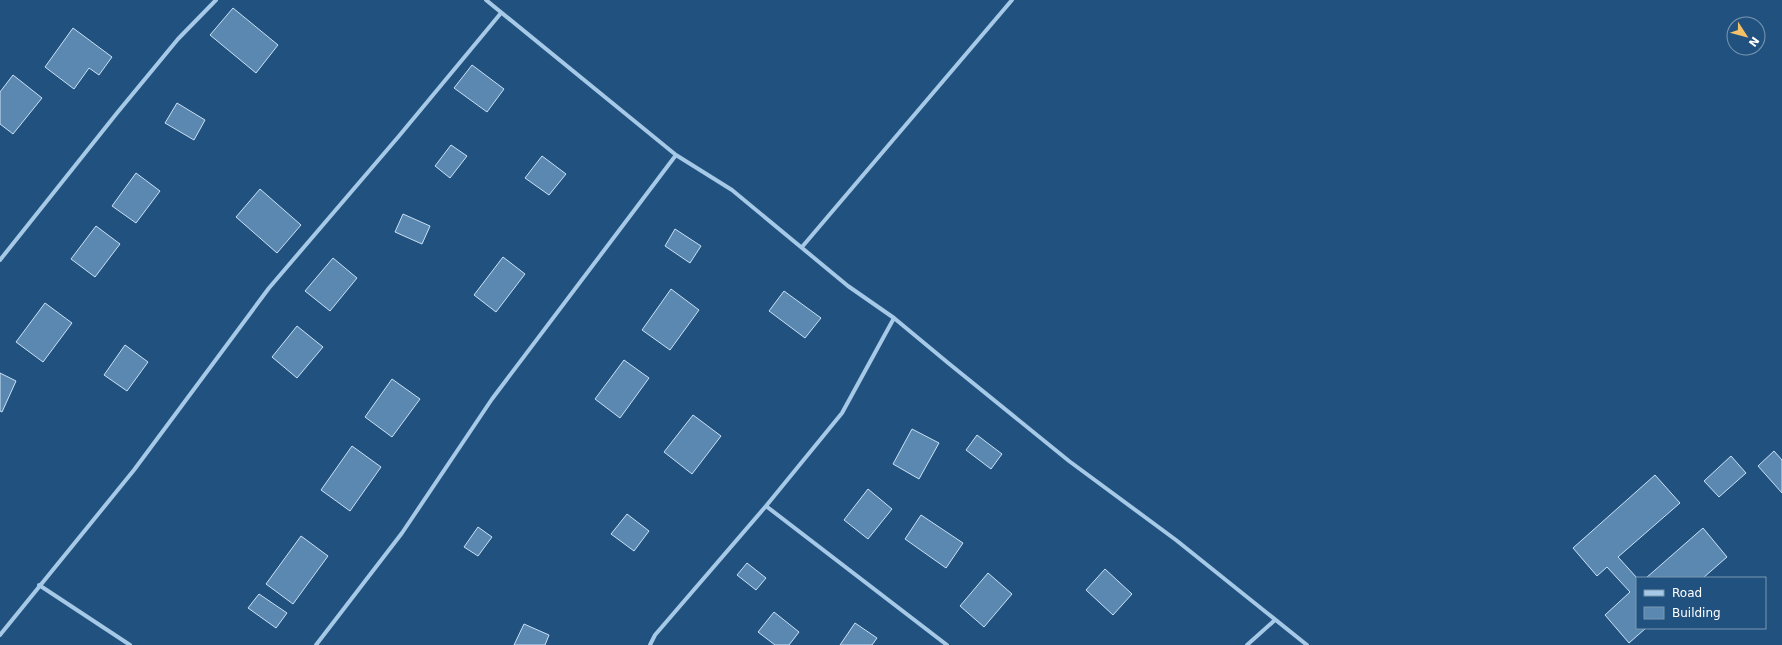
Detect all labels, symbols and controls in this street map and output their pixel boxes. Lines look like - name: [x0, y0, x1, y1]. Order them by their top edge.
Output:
- north arrow: [1726, 16, 1766, 56]
- text: N: [1746, 34, 1762, 49]
- legend: [1636, 577, 1766, 629]
- text: Road: [1672, 586, 1702, 600]
- text: Building: [1672, 606, 1721, 620]

